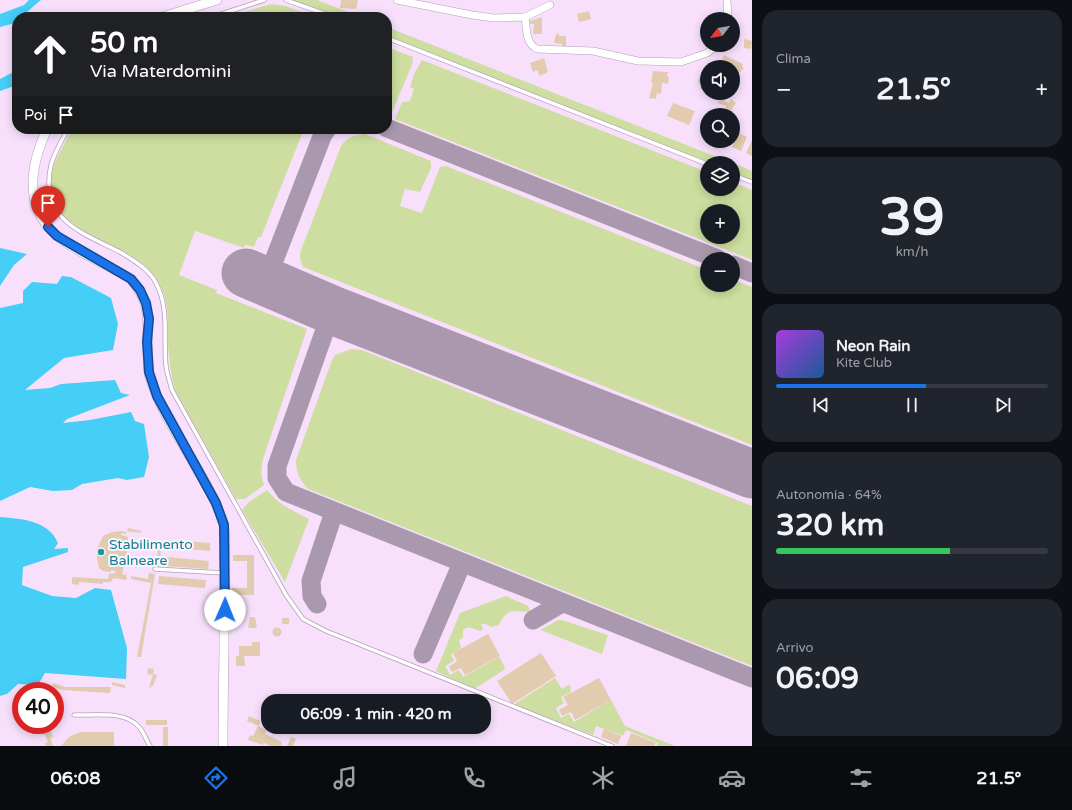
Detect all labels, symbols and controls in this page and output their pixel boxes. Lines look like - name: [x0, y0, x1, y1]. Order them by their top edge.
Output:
- north arrow: [700, 12, 740, 52]
- map controls: [700, 12, 740, 292]
- text: 50 m: [90, 26, 158, 60]
- icon: ahead: [24, 28, 76, 80]
- text: Clima: [776, 51, 811, 67]
- text: Via Materdomini: [90, 60, 231, 82]
- button: sound: [700, 60, 740, 100]
- text: 21.5°: [876, 71, 951, 108]
- text: −: [776, 77, 792, 103]
- text: +: [1036, 77, 1048, 103]
- icon: arrive: [55, 104, 77, 126]
- text: Poi: [24, 106, 47, 124]
- button: search: [700, 108, 740, 148]
- button: layers: [700, 156, 740, 196]
- pin: [31, 186, 65, 227]
- text: 39: [879, 186, 945, 249]
- icon: arrive: [37, 192, 59, 214]
- button: +: [700, 204, 740, 244]
- text: km/h: [896, 244, 928, 260]
- button: −: [700, 252, 740, 292]
- text: Neon Rain: [836, 337, 910, 355]
- text: Kite Club: [836, 355, 892, 371]
- icon: previous: [810, 394, 832, 416]
- icon: pause: [901, 394, 923, 416]
- icon: next: [992, 394, 1014, 416]
- text: Autonomia · 64%: [776, 487, 882, 503]
- text: 320 km: [776, 507, 884, 544]
- place label: Stabilimento Balneare: [109, 536, 193, 569]
- marker: Stabilimento Balneare: [96, 547, 106, 557]
- position arrow: [204, 589, 246, 631]
- text: Arrivo: [776, 640, 814, 656]
- text: 06:09: [776, 660, 859, 697]
- speed limit sign: 40: [12, 682, 64, 734]
- text: 06:09 · 1 min · 420 m: [301, 705, 451, 723]
- icon: directions: [202, 764, 230, 792]
- icon: music: [331, 764, 359, 792]
- icon: phone: [460, 764, 488, 792]
- icon: climate: [589, 764, 617, 792]
- icon: car: [718, 764, 746, 792]
- icon: filters: [847, 764, 875, 792]
- text: 06:08: [51, 767, 100, 789]
- text: 21.5°: [976, 767, 1021, 789]

